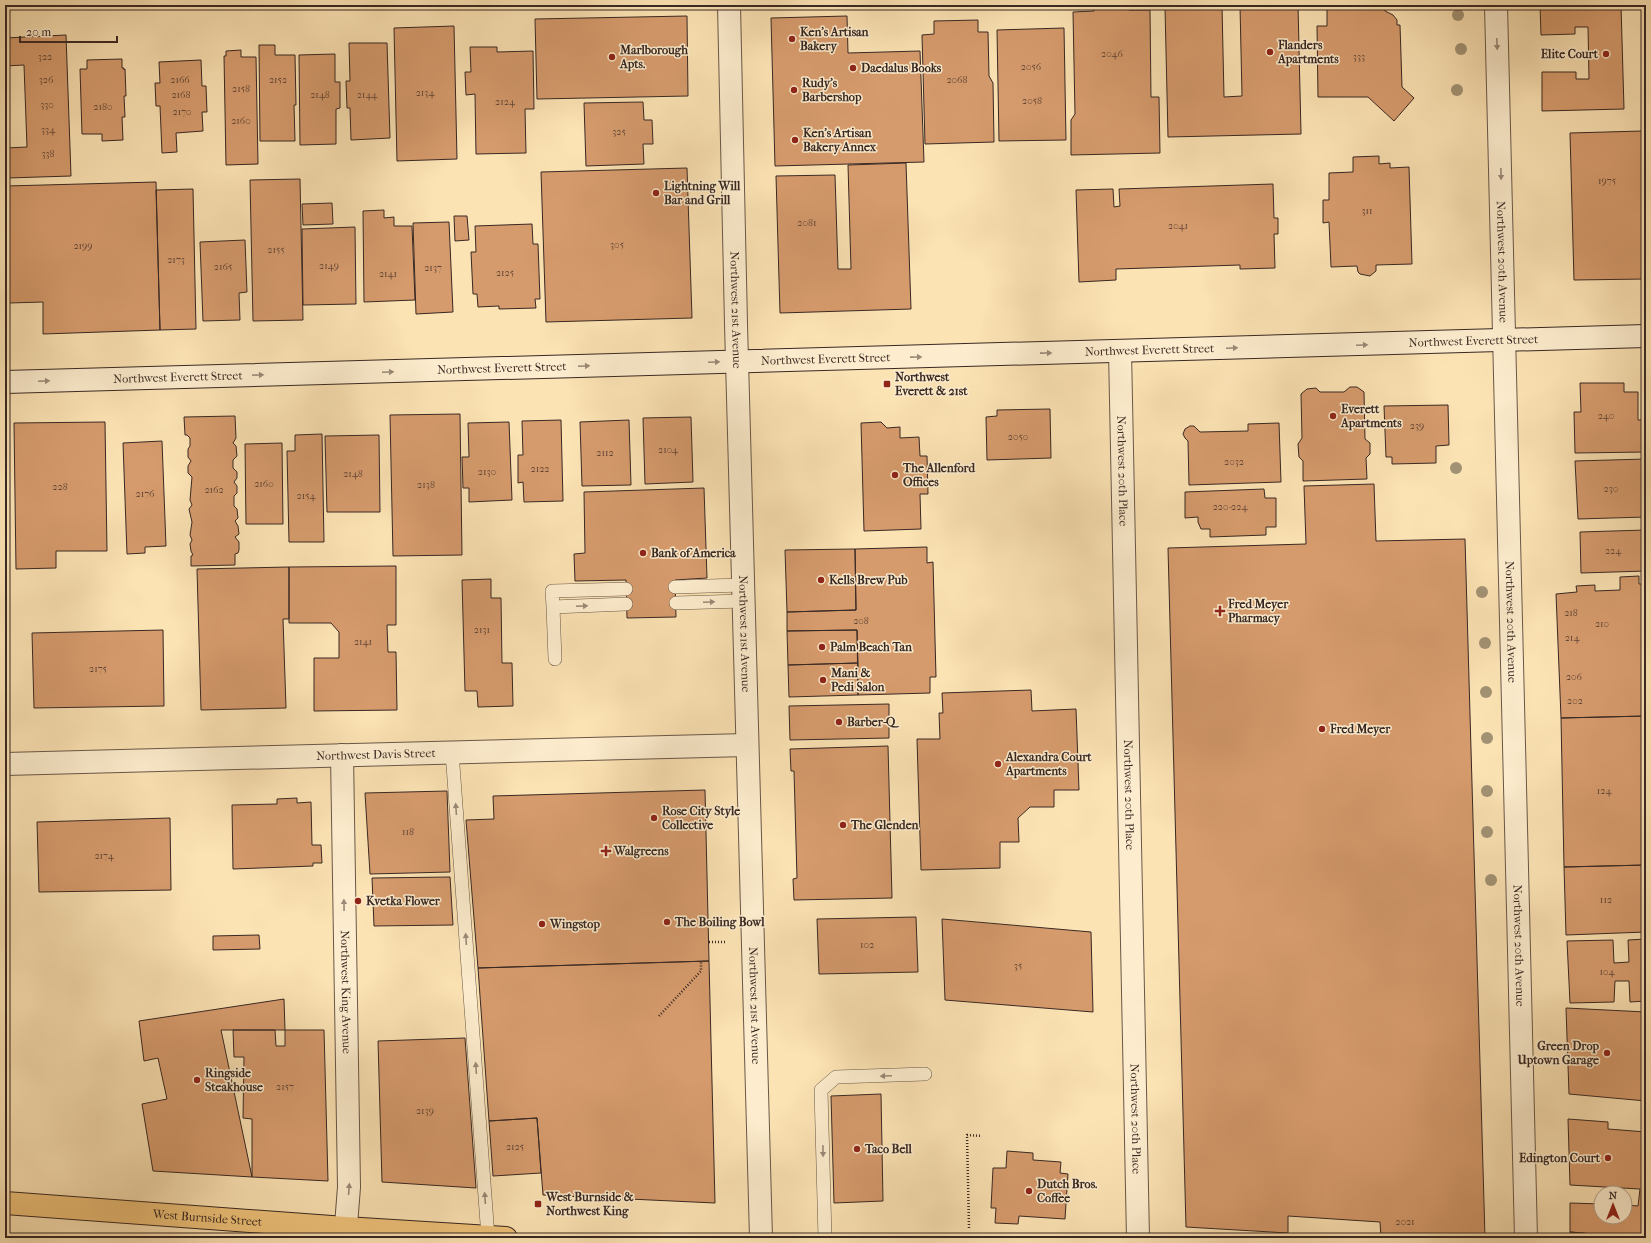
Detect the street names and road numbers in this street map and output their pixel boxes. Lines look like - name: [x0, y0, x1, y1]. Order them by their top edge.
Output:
- street label: Northwest 20th Avenue: [1494, 201, 1511, 323]
- street label: Northwest 21st Avenue: [727, 251, 744, 369]
- street label: Northwest Everett Street: [1408, 332, 1539, 350]
- street label: Northwest Everett Street: [1085, 341, 1215, 359]
- street label: Northwest Everett Street: [761, 350, 891, 368]
- street label: Northwest Everett Street: [437, 359, 567, 377]
- street label: Northwest Everett Street: [113, 368, 244, 386]
- street label: Northwest 20th Place: [1114, 416, 1131, 526]
- street label: Northwest 20th Avenue: [1503, 561, 1519, 683]
- street label: Northwest 21st Avenue: [736, 575, 753, 693]
- street label: Northwest 20th Place: [1121, 739, 1137, 850]
- street label: Northwest Davis Street: [316, 746, 437, 763]
- street label: Northwest 20th Avenue: [1510, 885, 1527, 1007]
- street label: Northwest King Avenue: [338, 930, 354, 1054]
- street label: Northwest 21st Avenue: [746, 947, 763, 1065]
- street label: Northwest 20th Place: [1127, 1063, 1144, 1174]
- street label: West Burnside Street: [151, 1207, 263, 1229]

